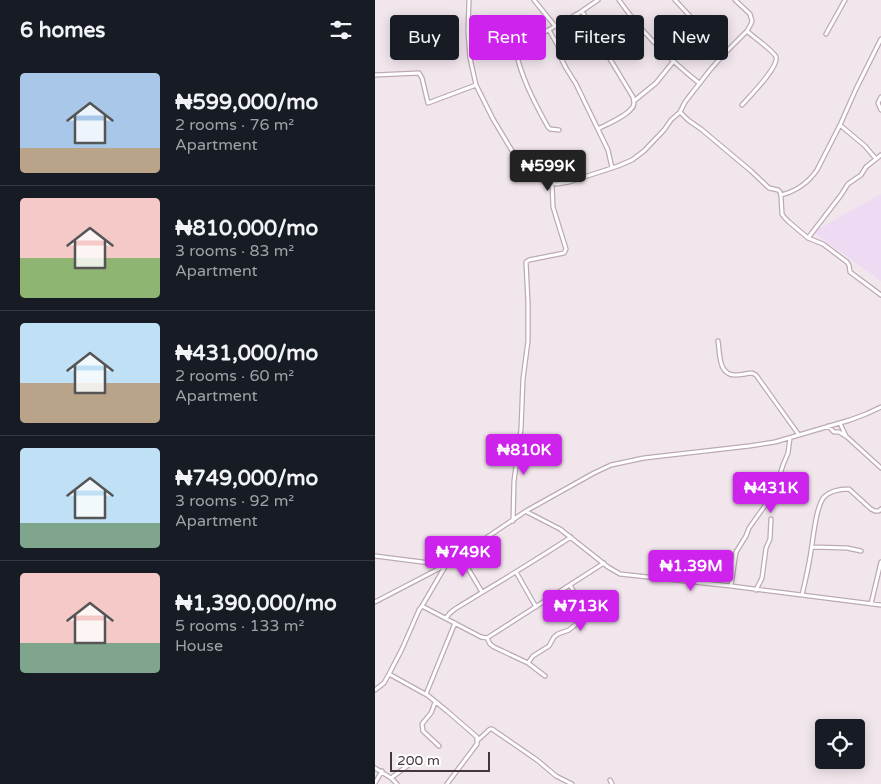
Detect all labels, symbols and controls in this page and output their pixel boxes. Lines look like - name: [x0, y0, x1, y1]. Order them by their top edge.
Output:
- chip: Buy: [390, 15, 459, 60]
- chip: Rent: [469, 15, 546, 60]
- chip: Filters: [556, 15, 644, 60]
- chip: New: [654, 15, 728, 60]
- icon: filters: [327, 16, 355, 44]
- text: 6 homes: [20, 18, 105, 43]
- text: ₦599,000/mo: [175, 90, 318, 115]
- icon: home: [60, 93, 120, 153]
- text: 2 rooms · 76 m²: [175, 115, 294, 135]
- text: Apartment: [175, 135, 258, 155]
- pin: ₦599K: [513, 150, 583, 192]
- text: ₦599K: [521, 156, 575, 176]
- text: ₦810,000/mo: [175, 216, 318, 241]
- icon: home: [60, 218, 120, 278]
- text: 3 rooms · 83 m²: [175, 241, 294, 261]
- text: Apartment: [175, 261, 258, 281]
- text: ₦431,000/mo: [175, 341, 318, 366]
- icon: home: [60, 343, 120, 403]
- text: 2 rooms · 60 m²: [175, 366, 294, 386]
- text: Apartment: [175, 386, 258, 406]
- pin: ₦810K: [489, 434, 559, 476]
- text: ₦810K: [497, 440, 551, 460]
- text: ₦749,000/mo: [175, 466, 318, 491]
- icon: home: [60, 468, 120, 528]
- pin: ₦431K: [736, 472, 806, 514]
- text: ₦431K: [744, 478, 798, 498]
- text: 3 rooms · 92 m²: [175, 491, 294, 511]
- text: Apartment: [175, 511, 258, 531]
- pin: ₦749K: [428, 536, 498, 578]
- text: ₦749K: [436, 542, 490, 562]
- pin: ₦1.39M: [650, 550, 732, 592]
- text: ₦1.39M: [659, 556, 723, 576]
- pin: ₦713K: [546, 590, 616, 632]
- text: ₦1,390,000/mo: [175, 591, 337, 616]
- icon: home: [60, 593, 120, 653]
- text: ₦713K: [554, 596, 608, 616]
- text: 5 rooms · 133 m²: [175, 616, 304, 636]
- text: House: [175, 636, 223, 656]
- map controls: [815, 719, 865, 769]
- button: locate: [815, 719, 865, 769]
- scale bar: [390, 749, 490, 772]
- text: 200 m: [397, 752, 440, 769]

